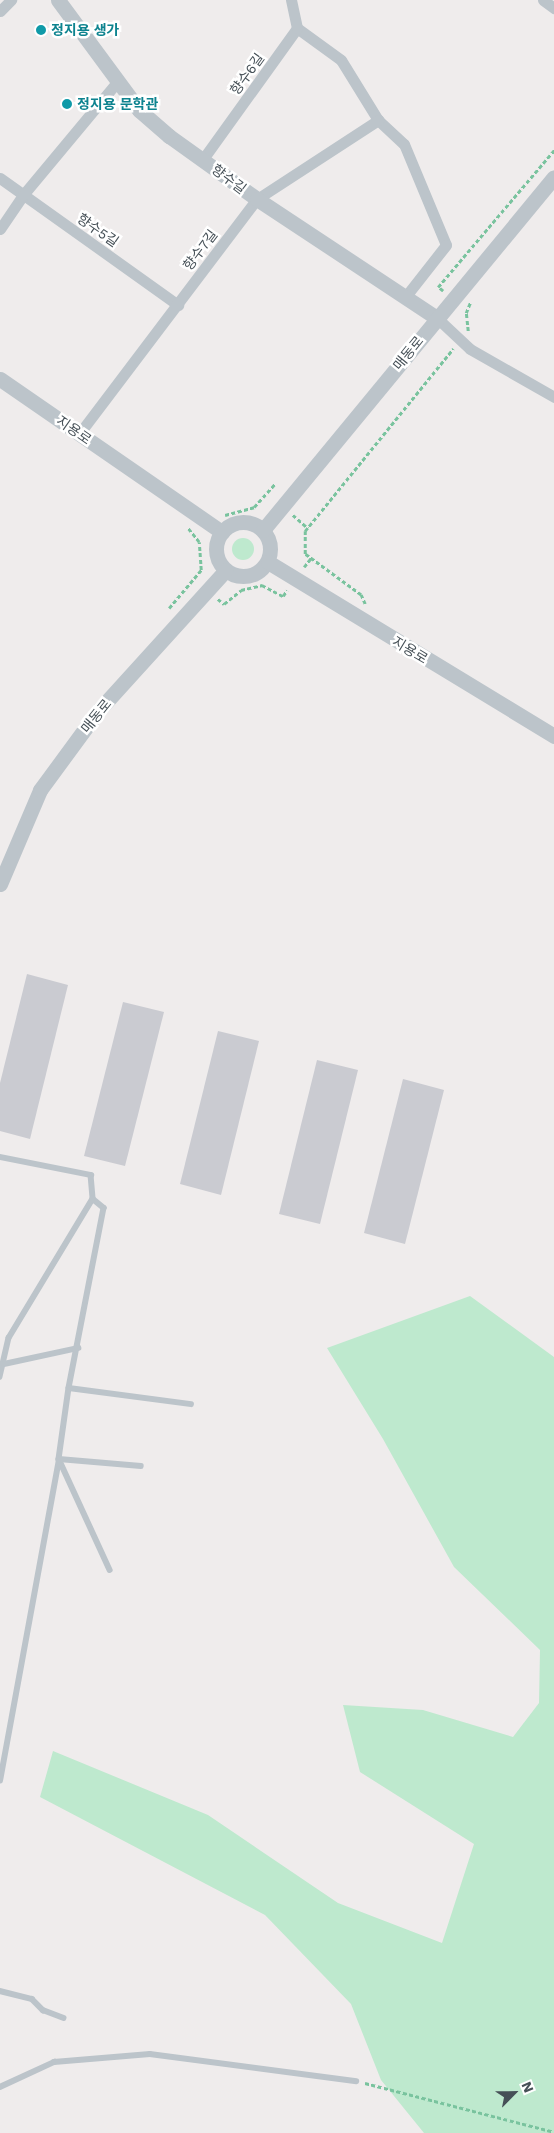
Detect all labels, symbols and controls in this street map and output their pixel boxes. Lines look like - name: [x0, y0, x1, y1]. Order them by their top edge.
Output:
- place label: 정지용 생가: [51, 22, 119, 38]
- marker: 정지용 생가: [35, 24, 47, 36]
- street label: 향수6길: [226, 50, 268, 98]
- place label: 정지용 문학관: [77, 96, 158, 112]
- marker: 정지용 문학관: [61, 98, 73, 110]
- street label: 향수길: [209, 161, 249, 197]
- street label: 향수5길: [74, 210, 122, 250]
- street label: 향수7길: [179, 226, 221, 274]
- street label: 매동로: [389, 333, 427, 373]
- street label: 지용로: [53, 412, 95, 448]
- street label: 지용로: [389, 633, 431, 667]
- street label: 매동로: [77, 696, 115, 736]
- north arrow: [489, 2068, 539, 2118]
- text: N: [518, 2079, 537, 2095]

